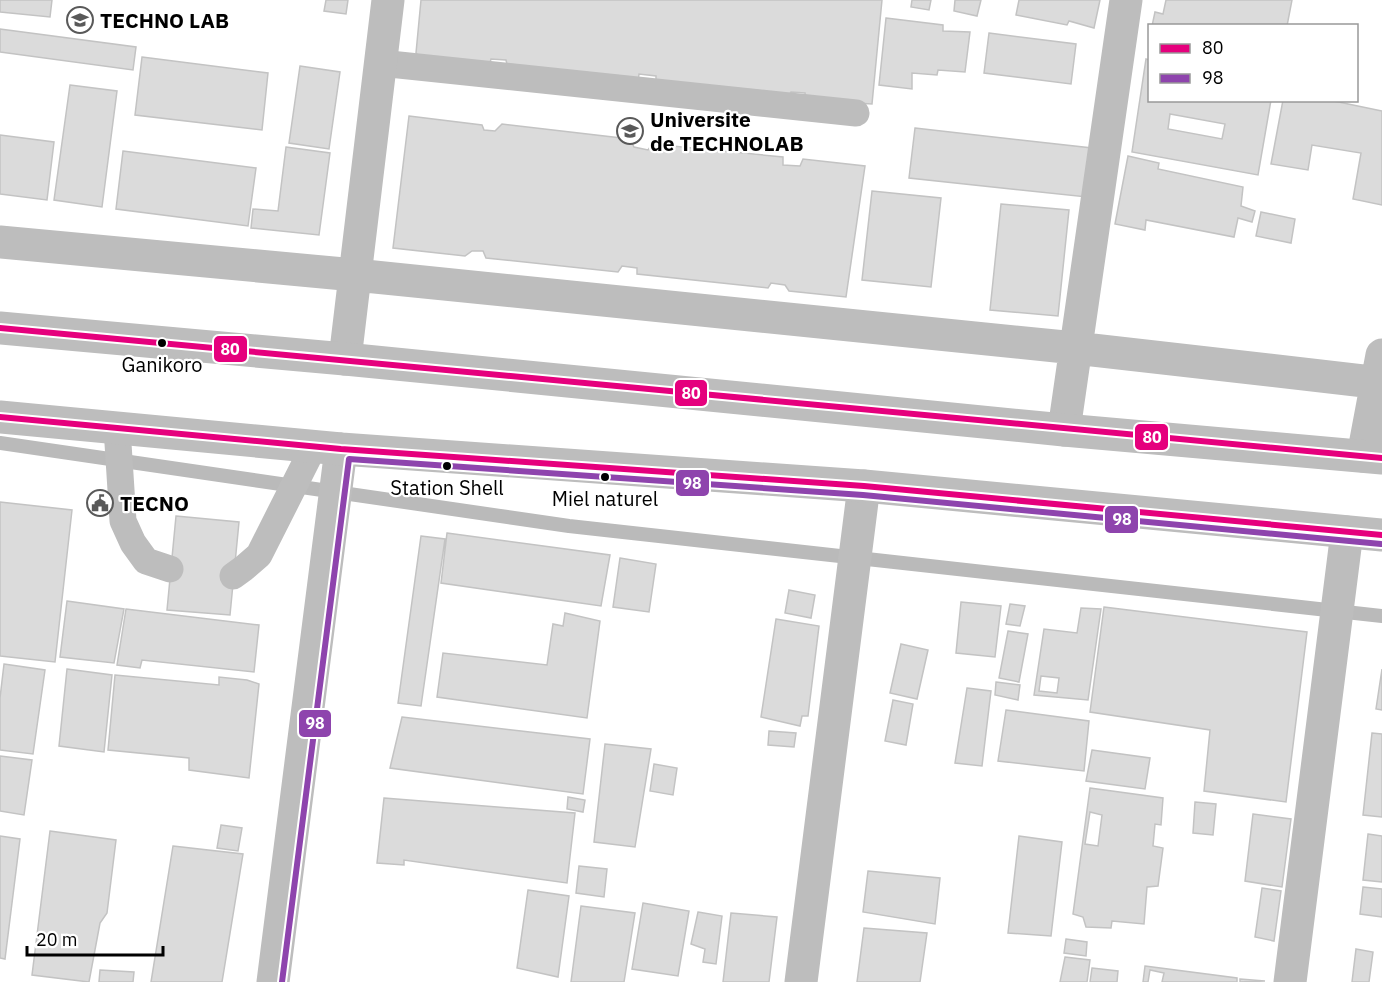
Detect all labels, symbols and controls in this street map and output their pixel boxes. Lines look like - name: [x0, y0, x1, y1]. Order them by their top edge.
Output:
- school or university icon: TECHNO LAB: [65, 5, 95, 35]
- place label: TECHNO LAB: [100, 6, 229, 34]
- legend: [1148, 24, 1358, 102]
- text: 80: [1202, 36, 1224, 59]
- text: 98: [1202, 66, 1224, 89]
- place label: Universite de TECHNOLAB: [650, 105, 804, 157]
- school or university icon: Universite de TECHNOLAB: [615, 116, 645, 146]
- line badge: 80: [213, 335, 248, 363]
- marker: Ganikoro: [156, 337, 168, 349]
- text: 80: [220, 339, 240, 359]
- place label: Ganikoro: [122, 351, 202, 378]
- line badge: 80: [674, 379, 708, 407]
- text: 80: [681, 383, 701, 403]
- line badge: 80: [1134, 423, 1169, 451]
- text: 80: [1142, 427, 1162, 447]
- marker: Station Shell: [441, 460, 453, 472]
- line badge: 98: [675, 469, 710, 497]
- marker: Miel naturel: [599, 471, 611, 483]
- text: 98: [682, 473, 702, 493]
- place label: Station Shell: [390, 474, 504, 501]
- place label: Miel naturel: [552, 485, 658, 512]
- public building icon: TECNO: [85, 488, 115, 518]
- place label: TECNO: [120, 489, 189, 517]
- line badge: 98: [1104, 505, 1139, 534]
- text: 98: [1112, 509, 1132, 529]
- line badge: 98: [298, 709, 332, 738]
- text: 98: [305, 713, 325, 733]
- scale bar: [27, 919, 164, 957]
- text: 20 m: [36, 928, 78, 951]

